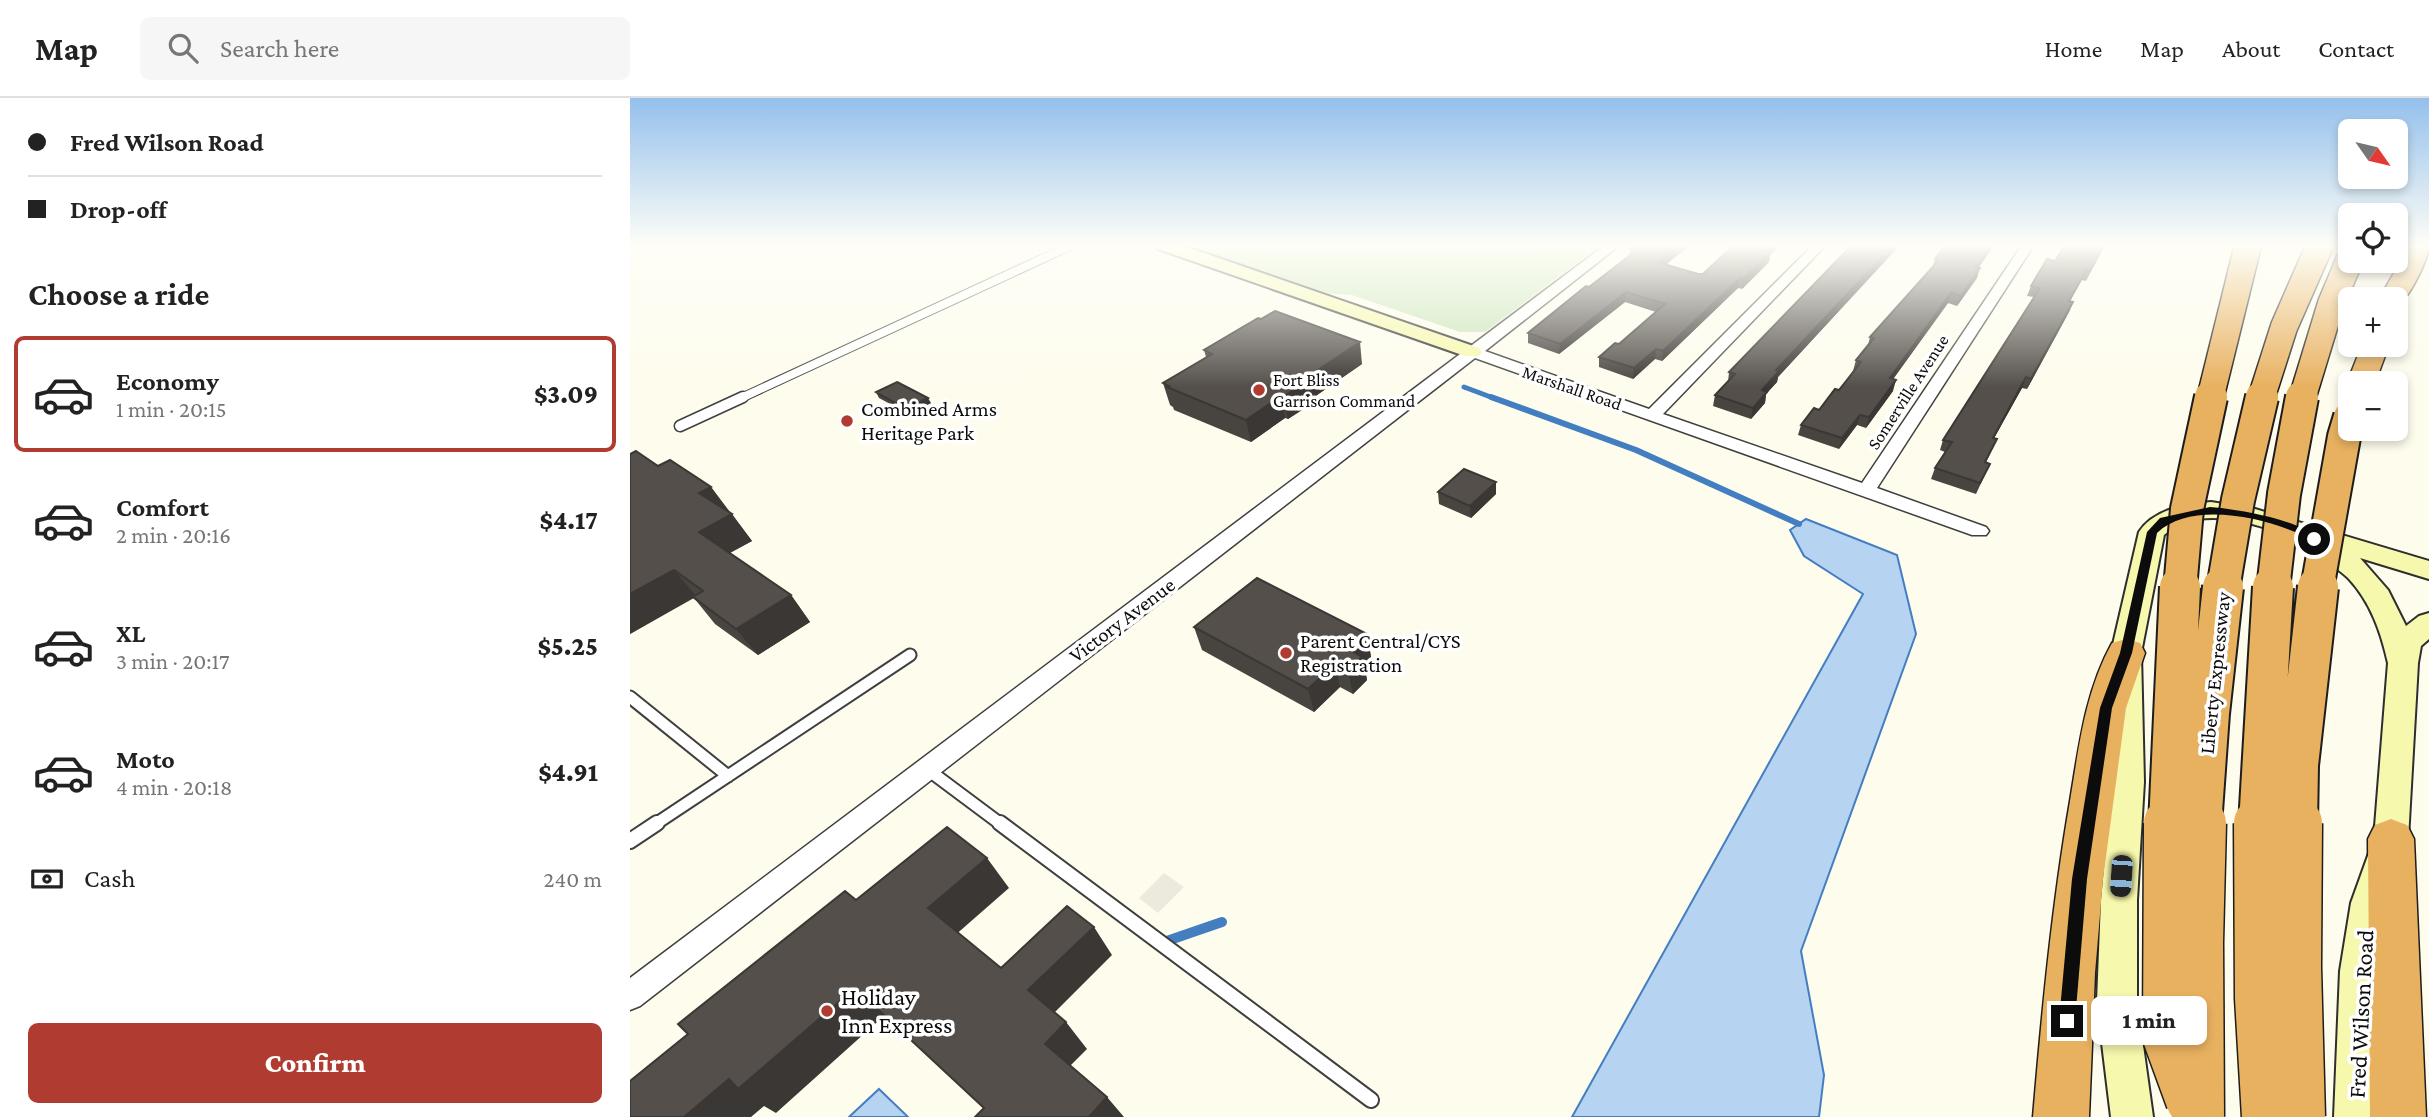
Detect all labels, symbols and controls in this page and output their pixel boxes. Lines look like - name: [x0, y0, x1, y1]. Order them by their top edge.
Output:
- search box: [140, 17, 630, 80]
- icon: search: [164, 29, 202, 67]
- text: Map: [35, 30, 98, 67]
- text: Search here: [220, 34, 339, 63]
- text: Home: [2045, 35, 2102, 62]
- text: Map: [2140, 35, 2184, 62]
- text: About: [2222, 35, 2280, 62]
- text: Contact: [2318, 35, 2394, 62]
- north arrow: [2338, 119, 2408, 189]
- map controls: [2338, 119, 2408, 441]
- text: Fred Wilson Road: [70, 128, 264, 157]
- text: Drop-off: [70, 195, 167, 224]
- button: locate: [2338, 203, 2408, 273]
- text: Choose a ride: [28, 276, 209, 312]
- button: +: [2338, 287, 2408, 357]
- street label: Somerville Avenue: [1863, 331, 1953, 453]
- street label: Marshall Road: [1520, 362, 1625, 415]
- icon: car: [32, 363, 95, 426]
- text: Economy: [116, 367, 219, 396]
- place label: Fort Bliss Garrison Command: [1273, 370, 1416, 411]
- button: −: [2338, 371, 2408, 441]
- text: $3.09: [534, 380, 598, 409]
- marker: Fort Bliss Garrison Command: [1251, 382, 1267, 398]
- text: 1 min · 20:15: [116, 396, 227, 422]
- place label: Combined Arms Heritage Park: [861, 397, 997, 445]
- marker: Combined Arms Heritage Park: [839, 413, 855, 429]
- icon: car: [32, 489, 95, 552]
- text: Comfort: [116, 493, 209, 522]
- text: $4.17: [540, 506, 598, 535]
- text: 2 min · 20:16: [116, 522, 231, 548]
- route start: [2298, 523, 2330, 555]
- street label: Victory Avenue: [1064, 572, 1180, 668]
- street label: Liberty Expressway: [2195, 590, 2235, 755]
- icon: car: [32, 615, 95, 678]
- text: XL: [116, 619, 145, 648]
- place label: Parent Central/CYS Registration: [1300, 629, 1461, 677]
- text: $5.25: [537, 632, 598, 661]
- marker: Parent Central/CYS Registration: [1278, 645, 1294, 661]
- text: 3 min · 20:17: [116, 648, 230, 674]
- icon: car: [32, 741, 95, 804]
- text: Moto: [116, 745, 175, 774]
- text: $4.91: [538, 758, 598, 787]
- text: 4 min · 20:18: [116, 774, 232, 800]
- car: [2110, 854, 2133, 898]
- icon: cash: [28, 860, 66, 898]
- text: Cash: [84, 864, 135, 893]
- text: 240 m: [543, 866, 602, 892]
- street label: Fred Wilson Road: [2343, 929, 2378, 1099]
- place label: Holiday Inn Express: [841, 983, 952, 1038]
- callout: 1 min: [2092, 996, 2207, 1046]
- marker: Holiday Inn Express: [819, 1003, 835, 1019]
- route end: [2051, 1005, 2083, 1037]
- text: 1 min: [2122, 1007, 2176, 1033]
- button: Confirm: [28, 1023, 602, 1103]

